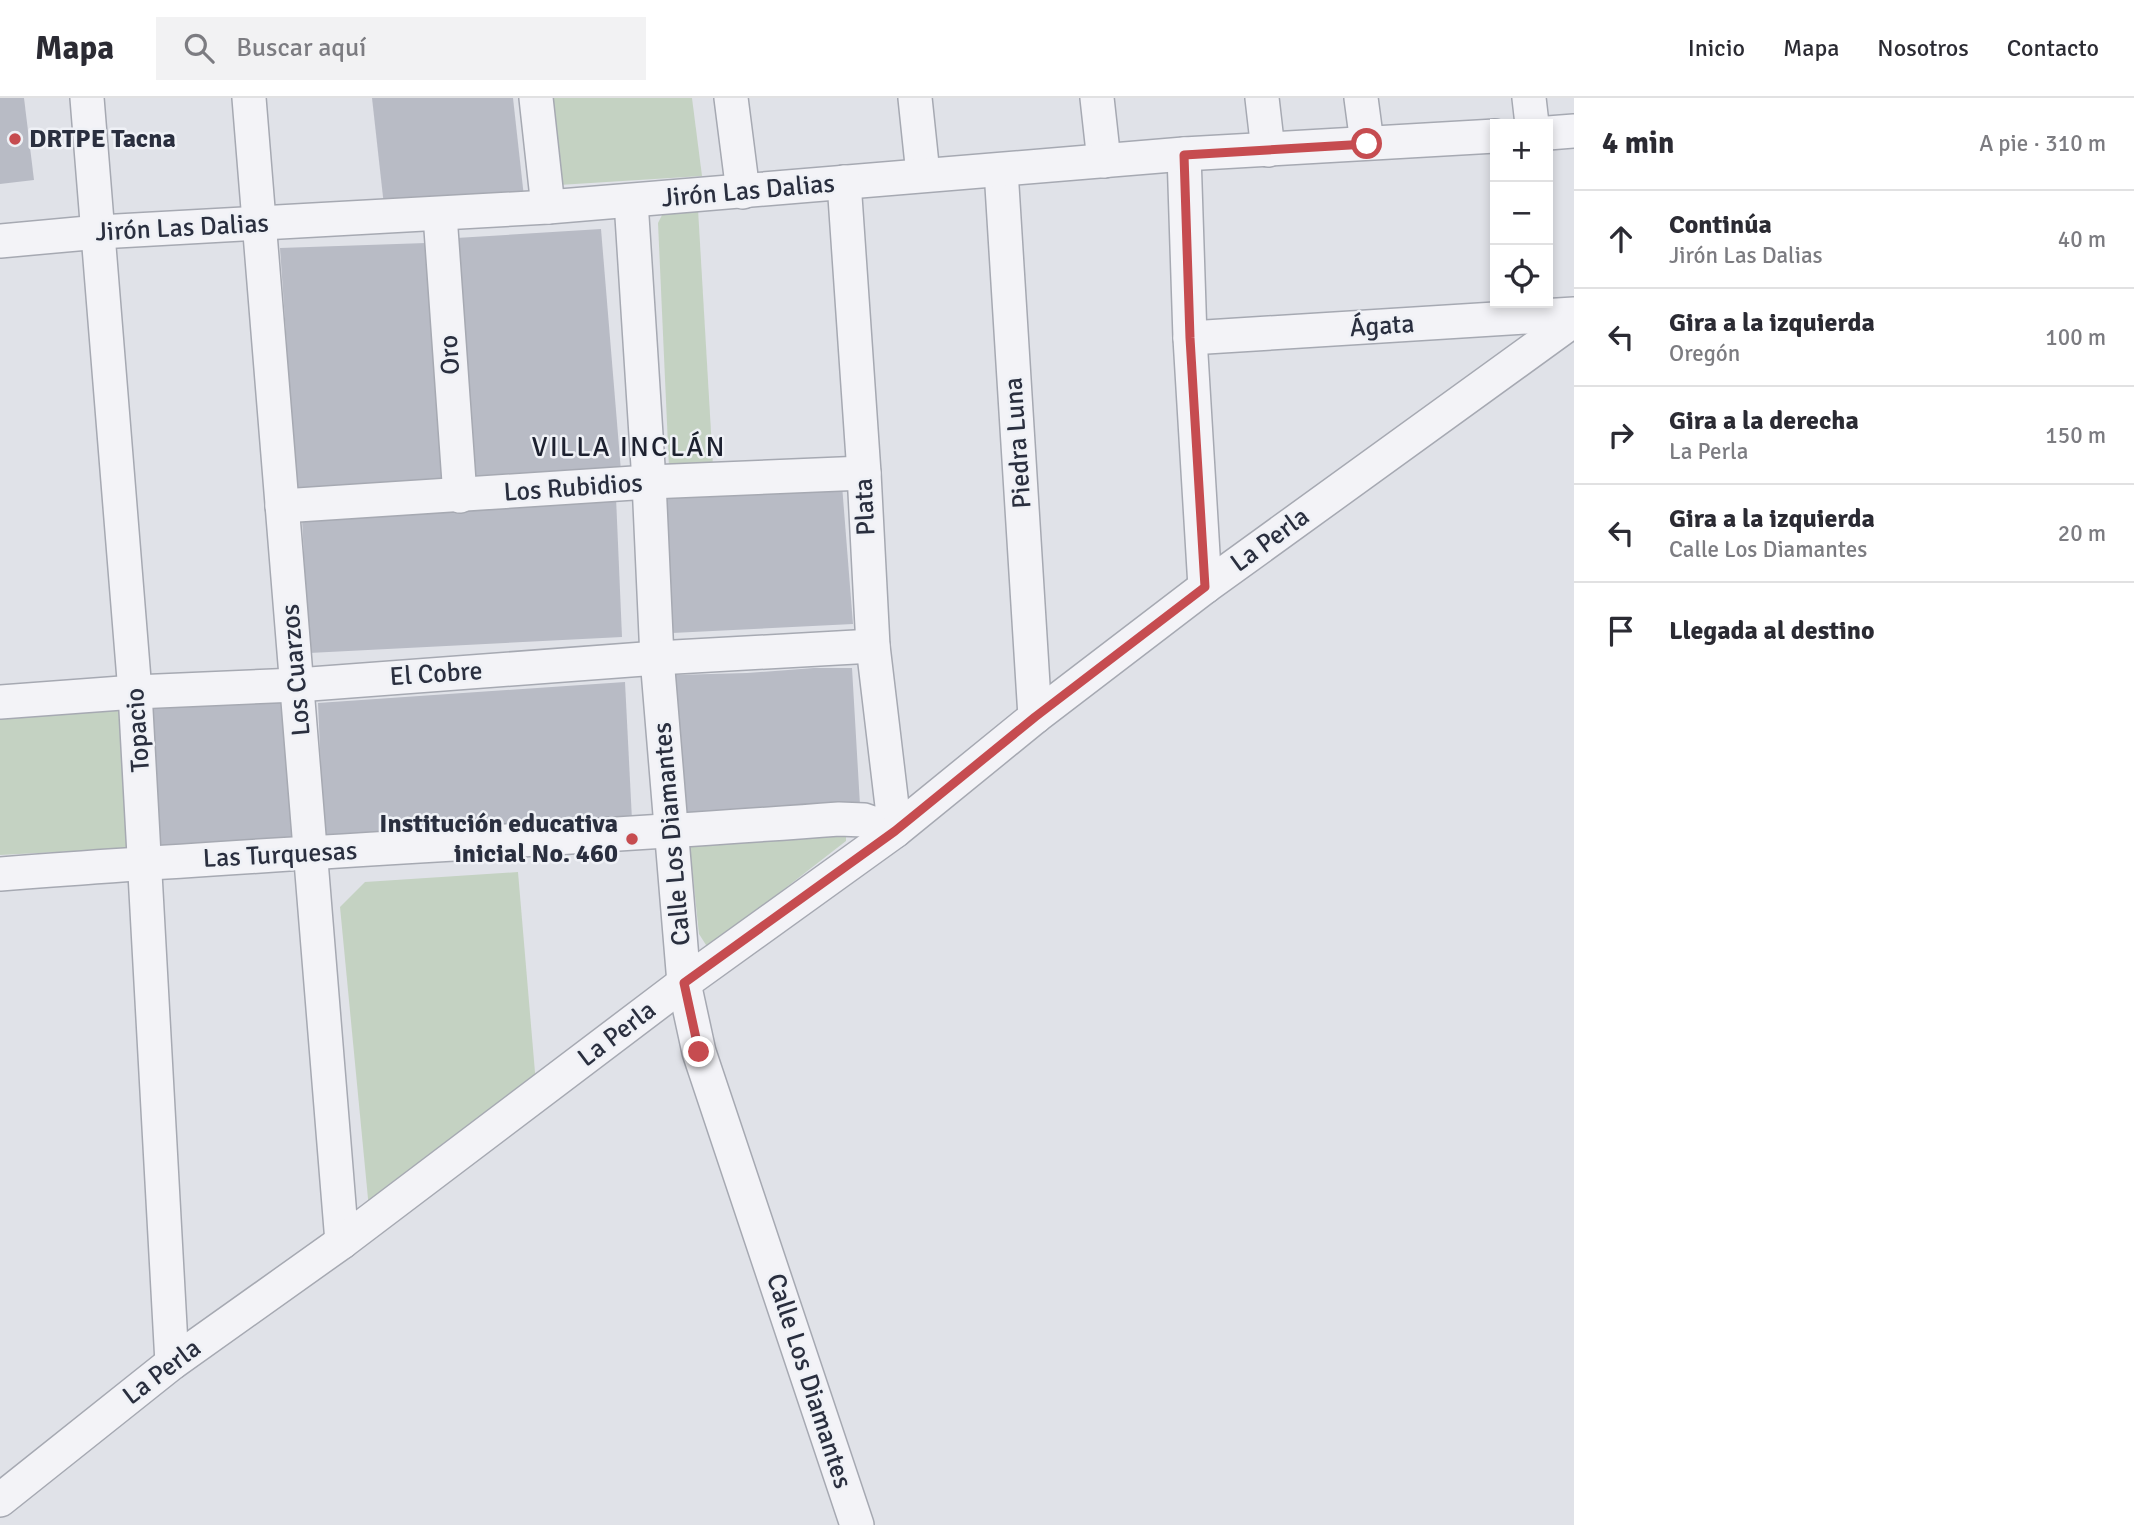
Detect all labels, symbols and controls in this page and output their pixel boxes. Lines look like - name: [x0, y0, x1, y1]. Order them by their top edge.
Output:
- search box: [156, 17, 646, 80]
- text: Mapa: [35, 28, 114, 69]
- icon: search: [180, 29, 218, 67]
- text: Buscar aquí: [236, 32, 366, 64]
- text: Inicio: [1688, 33, 1745, 63]
- text: Mapa: [1783, 33, 1839, 63]
- text: Nosotros: [1877, 33, 1969, 63]
- text: Contacto: [2007, 33, 2099, 63]
- map controls: [1490, 119, 1553, 308]
- button: +: [1490, 119, 1553, 182]
- place label: DRTPE Tacna: [29, 123, 176, 155]
- text: 4 min: [1602, 125, 1674, 162]
- route start: [1351, 128, 1382, 159]
- text: A pie · 310 m: [1979, 129, 2106, 158]
- marker: DRTPE Tacna: [7, 131, 23, 147]
- street label: Jirón Las Dalias: [660, 167, 836, 215]
- button: −: [1490, 182, 1553, 245]
- street label: Jirón Las Dalias: [94, 207, 270, 249]
- text: Continúa: [1669, 209, 1772, 241]
- icon: ahead: [1602, 220, 1640, 258]
- text: 40 m: [2058, 225, 2106, 254]
- text: Jirón Las Dalias: [1669, 241, 1823, 270]
- button: locate: [1490, 245, 1553, 308]
- text: Gira a la izquierda: [1669, 307, 1875, 339]
- street label: Ágata: [1349, 308, 1415, 344]
- icon: left: [1602, 318, 1640, 356]
- text: 100 m: [2045, 323, 2106, 352]
- street label: Oro: [433, 334, 467, 376]
- text: Oregón: [1669, 339, 1740, 368]
- street label: Piedra Luna: [997, 376, 1039, 510]
- text: Gira a la derecha: [1669, 405, 1859, 437]
- icon: right: [1602, 416, 1640, 454]
- text: 150 m: [2045, 421, 2106, 450]
- district label: VILLA INCLÁN: [532, 430, 726, 464]
- text: La Perla: [1669, 437, 1748, 466]
- street label: Los Rubidios: [502, 467, 644, 509]
- street label: Plata: [848, 477, 882, 537]
- street label: La Perla: [1224, 501, 1316, 579]
- text: Gira a la izquierda: [1669, 503, 1875, 535]
- icon: left: [1602, 514, 1640, 552]
- text: 20 m: [2058, 519, 2106, 548]
- text: Calle Los Diamantes: [1669, 535, 1867, 564]
- street label: Los Cuarzos: [274, 603, 318, 737]
- icon: arrive: [1602, 612, 1640, 650]
- text: Llegada al destino: [1669, 615, 1875, 647]
- street label: El Cobre: [389, 655, 483, 693]
- street label: Topacio: [119, 687, 157, 773]
- street label: Calle Los Diamantes: [646, 721, 698, 947]
- place label: Institución educativa inicial No. 460: [379, 808, 618, 870]
- marker: Institución educativa inicial No. 460: [624, 831, 640, 847]
- street label: Las Turquesas: [202, 835, 358, 875]
- street label: La Perla: [572, 994, 662, 1074]
- route end: [683, 1036, 714, 1067]
- street label: Calle Los Diamantes: [759, 1269, 859, 1493]
- street label: La Perla: [117, 1332, 207, 1412]

